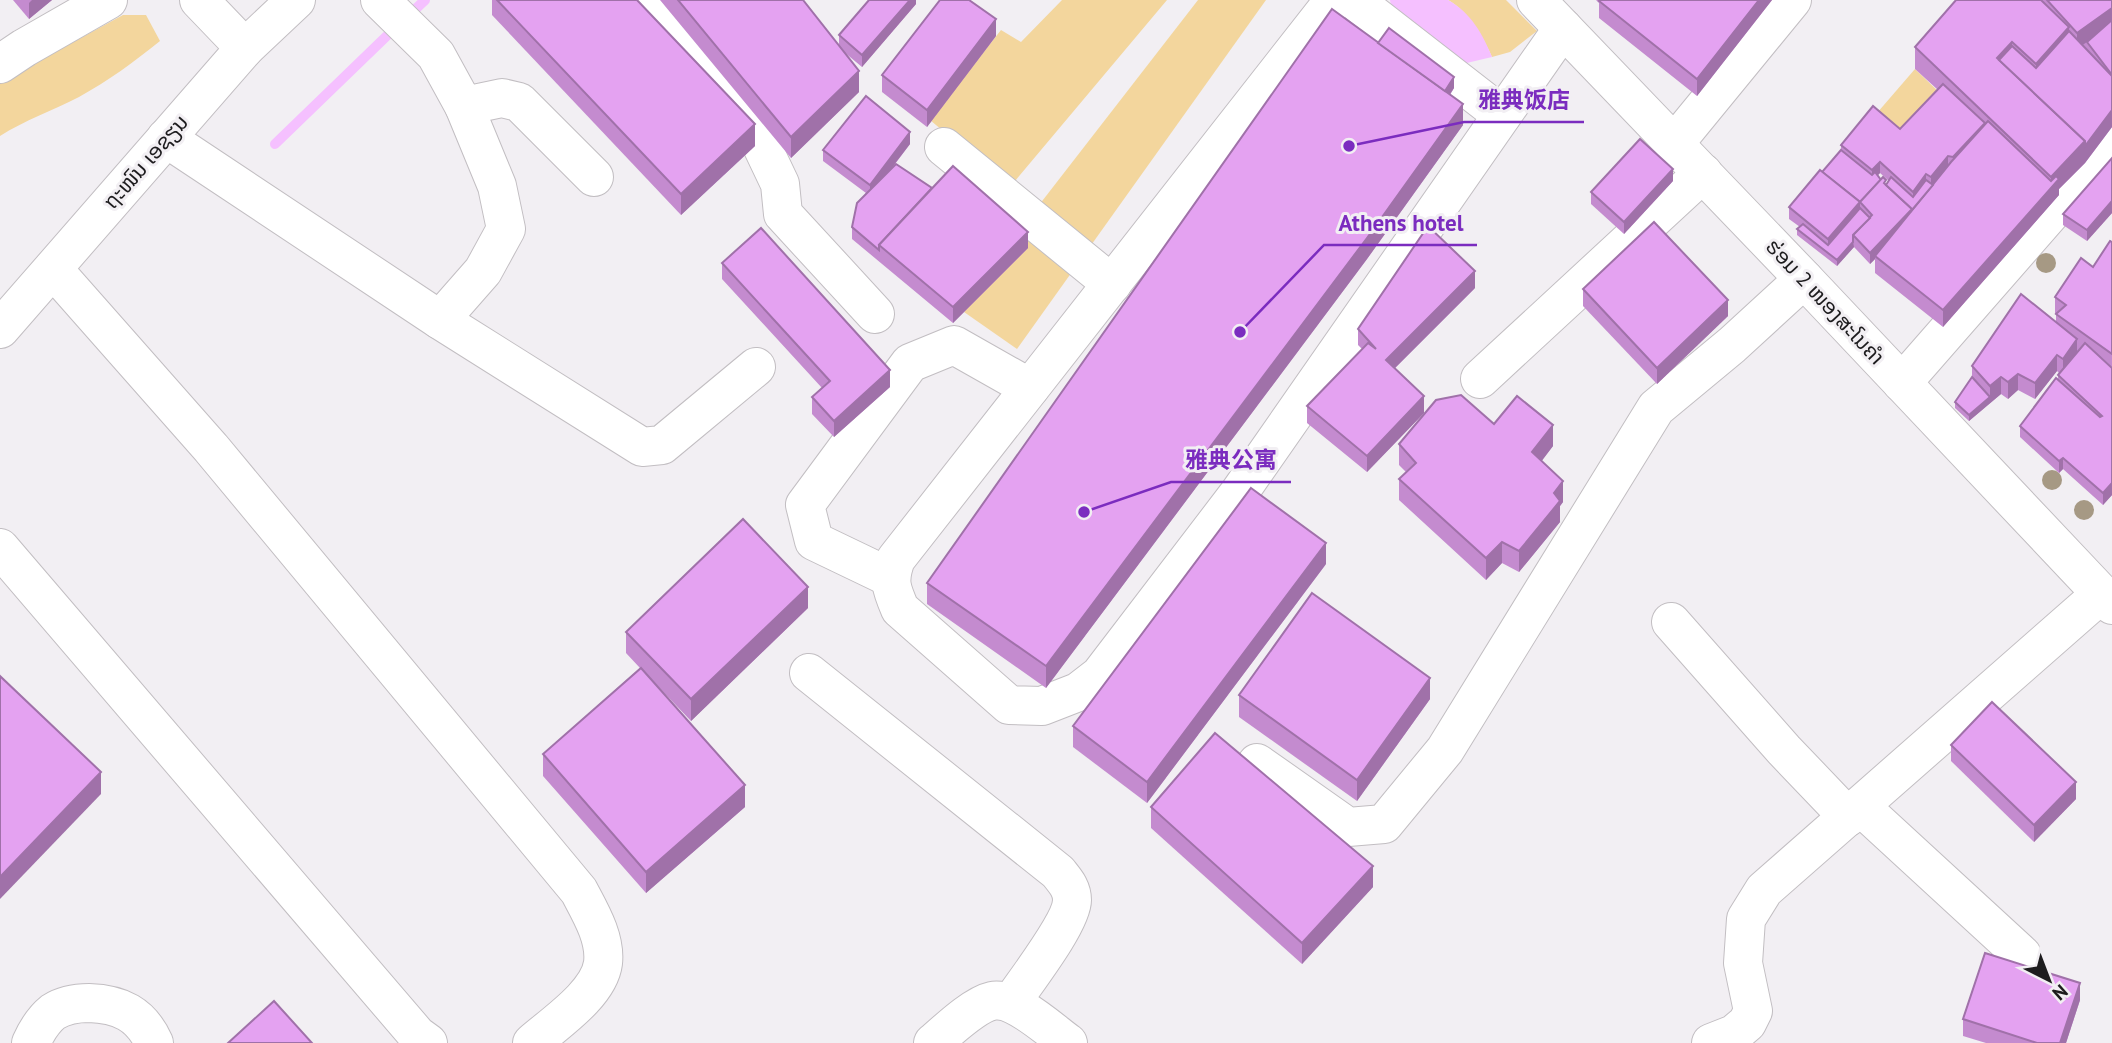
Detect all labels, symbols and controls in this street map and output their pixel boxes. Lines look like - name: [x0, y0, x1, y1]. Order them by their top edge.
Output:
- callout: 雅典饭店: [1464, 78, 1584, 122]
- text: 雅典饭店: [1478, 85, 1570, 114]
- street label: ຖະໜົນ ເອຊຽນ: [97, 109, 194, 214]
- callout: Athens hotel: [1324, 201, 1477, 245]
- text: Athens hotel: [1339, 208, 1464, 237]
- street label: ຮ່ອມ 2 ໜອງສະໂນຄໍາ: [1760, 233, 1891, 370]
- callout: 雅典公寓: [1171, 438, 1291, 482]
- text: 雅典公寓: [1185, 445, 1277, 474]
- north arrow: [2014, 945, 2084, 1015]
- text: N: [2048, 980, 2073, 1006]

